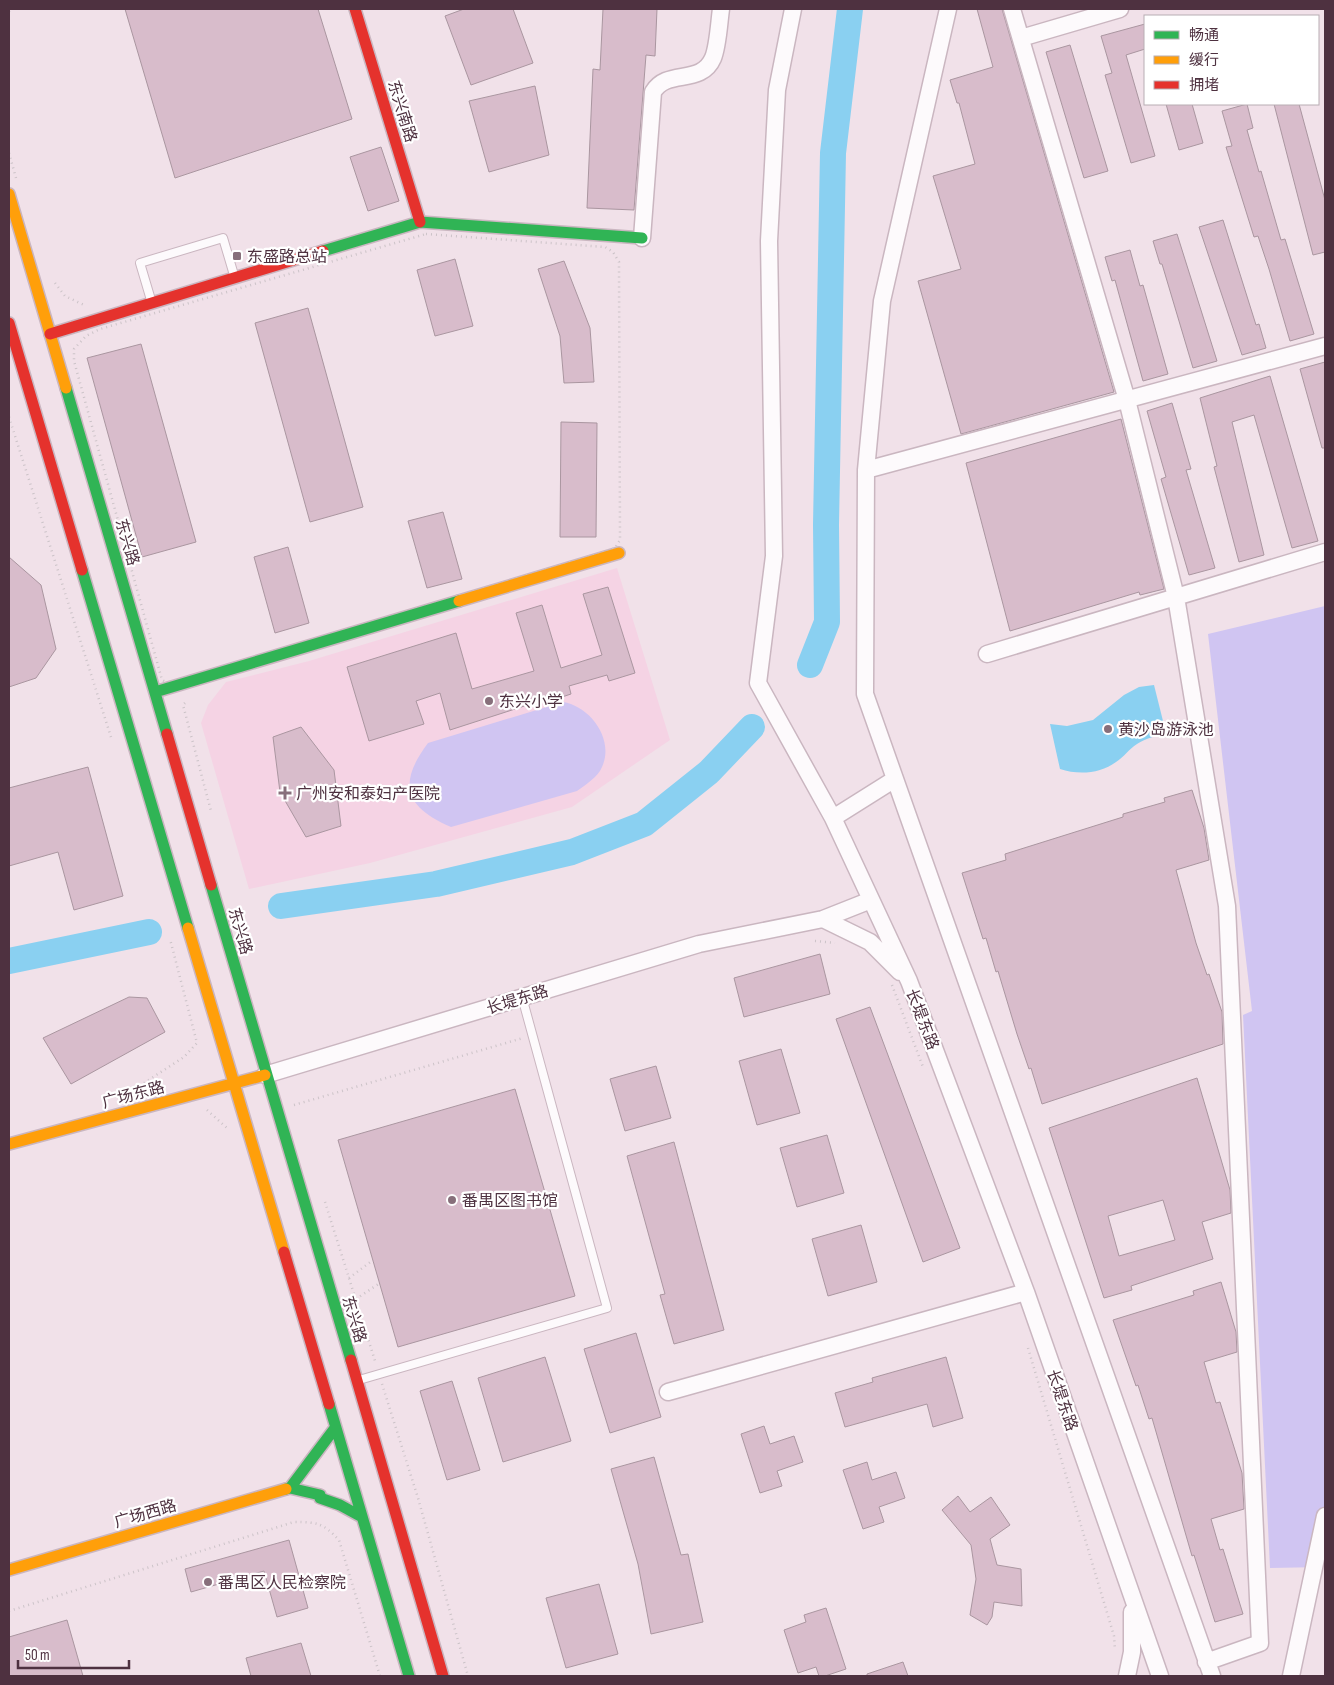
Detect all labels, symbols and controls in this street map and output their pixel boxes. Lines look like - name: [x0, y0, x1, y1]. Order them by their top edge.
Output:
- legend: [1144, 15, 1319, 105]
- text: 畅通: [1189, 26, 1219, 45]
- text: 缓行: [1189, 51, 1219, 70]
- text: 拥堵: [1189, 76, 1219, 95]
- street label: 东兴南路: [383, 78, 420, 145]
- place label: 东盛路总站: [247, 248, 327, 267]
- marker: 东盛路总站: [231, 250, 243, 262]
- street label: 东兴路: [111, 517, 142, 568]
- place label: 东兴小学: [499, 693, 563, 712]
- marker: 东兴小学: [483, 695, 495, 707]
- place label: 黄沙岛游泳池: [1118, 721, 1214, 740]
- marker: 黄沙岛游泳池: [1102, 723, 1114, 735]
- place label: 广州安和泰妇产医院: [296, 785, 440, 804]
- marker: 广州安和泰妇产医院: [278, 786, 292, 800]
- street label: 东兴路: [224, 906, 255, 957]
- street label: 长堤东路: [484, 982, 551, 1019]
- street label: 长堤东路: [901, 986, 942, 1053]
- street label: 广场东路: [100, 1078, 167, 1113]
- place label: 番禺区图书馆: [462, 1192, 558, 1211]
- marker: 番禺区图书馆: [446, 1194, 458, 1206]
- street label: 东兴路: [337, 1294, 370, 1345]
- street label: 长堤东路: [1042, 1367, 1081, 1434]
- street label: 广场西路: [112, 1496, 179, 1532]
- place label: 番禺区人民检察院: [218, 1574, 346, 1593]
- marker: 番禺区人民检察院: [202, 1576, 214, 1588]
- scale bar: [18, 1638, 129, 1670]
- text: 50 m: [25, 1646, 50, 1665]

